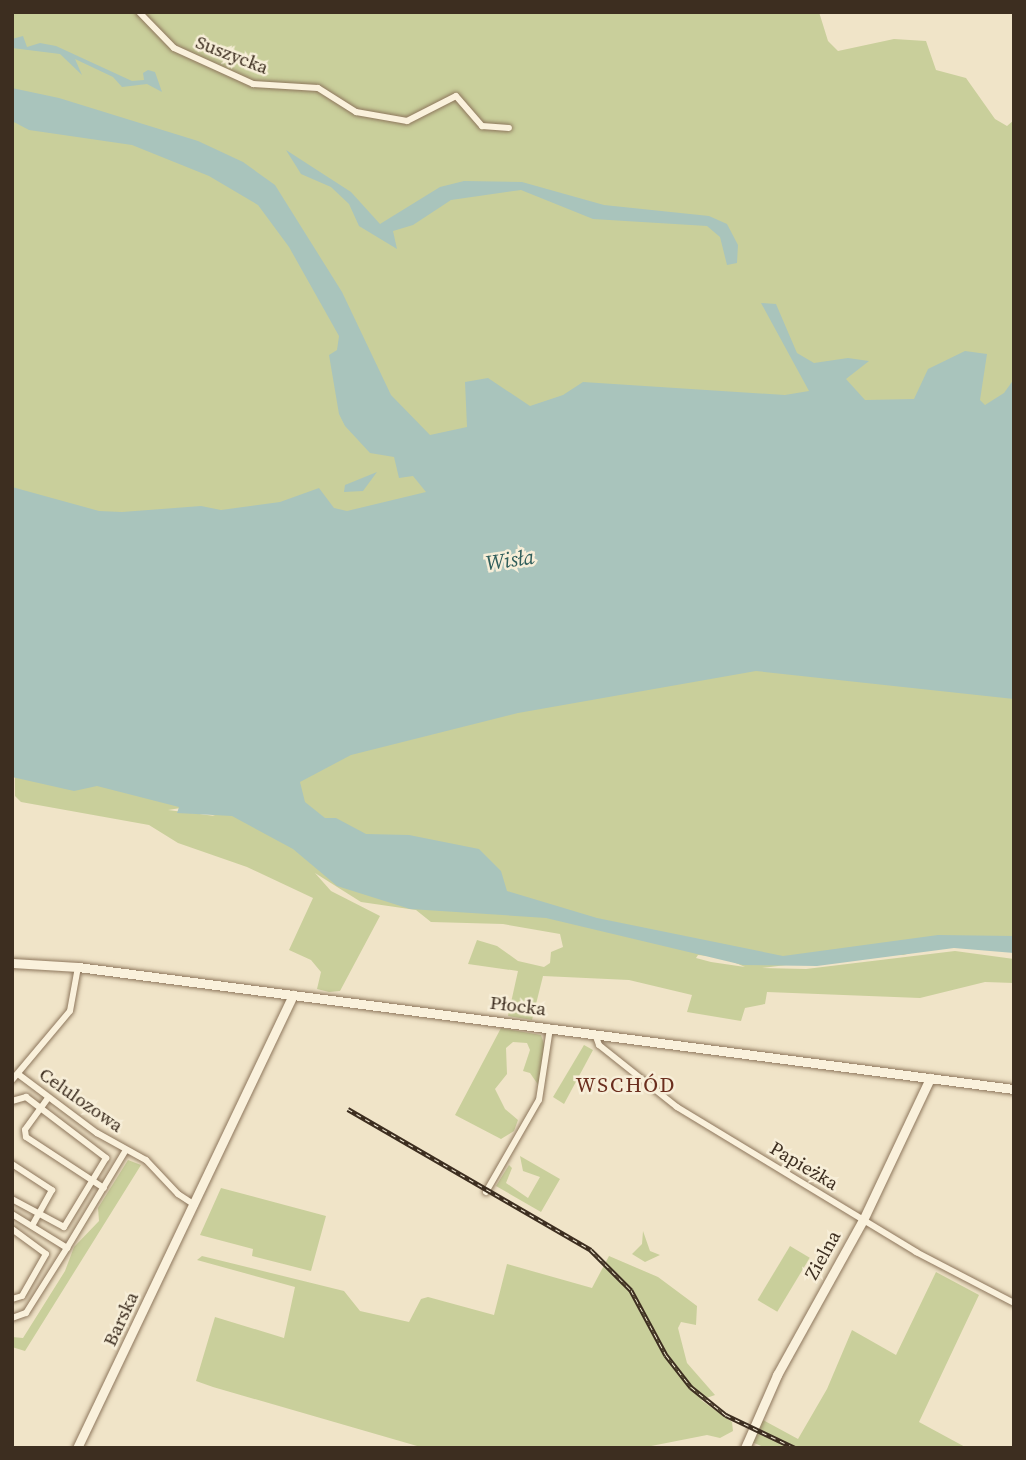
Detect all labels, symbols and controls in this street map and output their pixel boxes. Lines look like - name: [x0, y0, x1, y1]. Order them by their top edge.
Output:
- street label: Suszycka: [192, 31, 272, 79]
- water label: Wisła: [484, 544, 536, 576]
- street label: Płocka: [489, 991, 547, 1021]
- street label: Celulozowa: [35, 1063, 127, 1137]
- district label: WSCHÓD: [576, 1072, 676, 1098]
- street label: Papieżka: [766, 1137, 842, 1195]
- street label: Zielna: [800, 1227, 846, 1283]
- street label: Barska: [99, 1288, 143, 1350]

